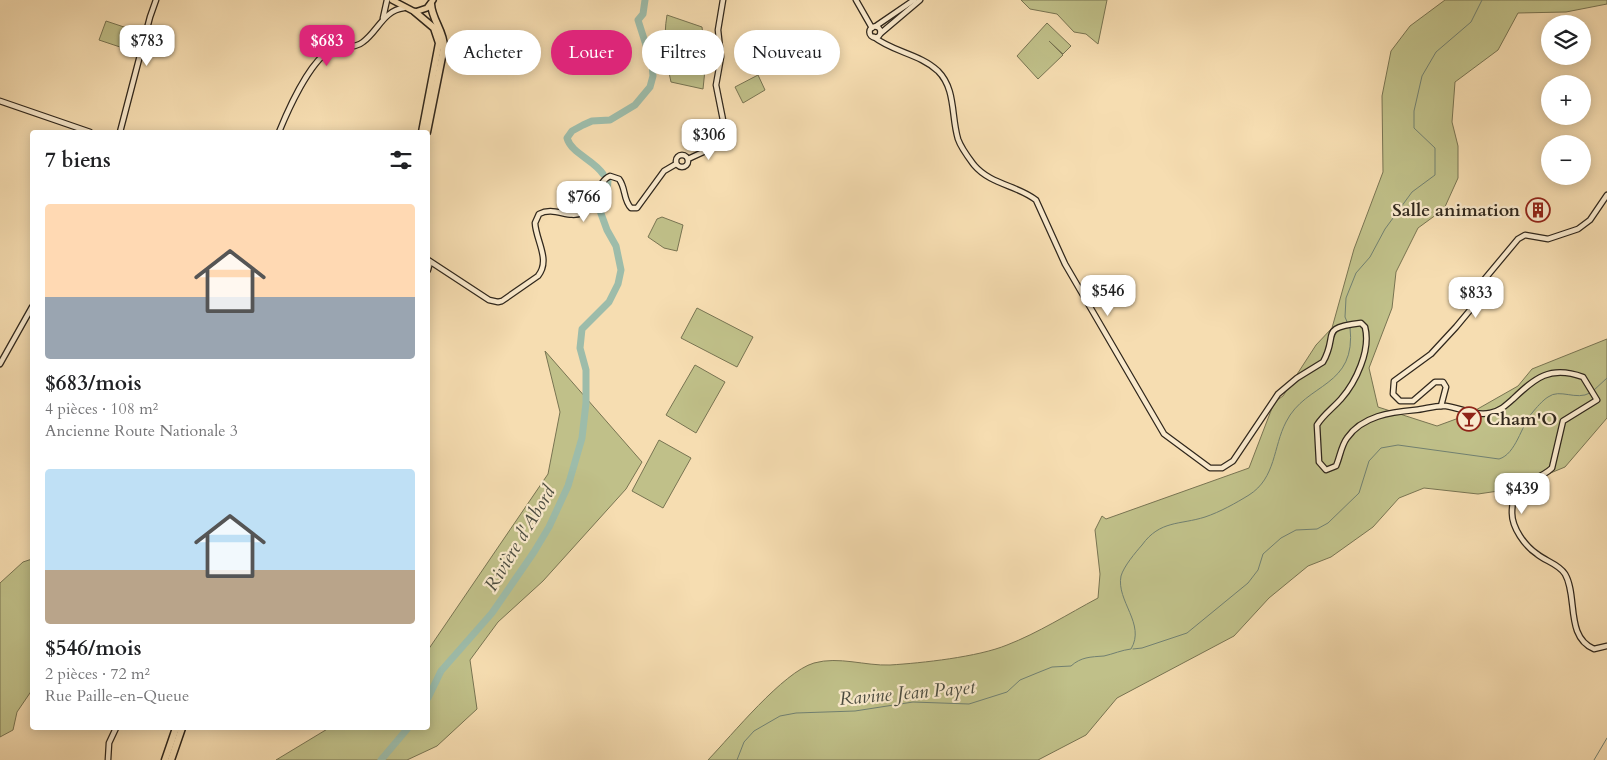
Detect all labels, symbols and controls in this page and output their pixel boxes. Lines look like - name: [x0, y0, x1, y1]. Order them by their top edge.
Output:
- map controls: [1541, 15, 1591, 185]
- button: layers: [1541, 15, 1591, 65]
- pin: $783: [117, 24, 177, 67]
- pin: $683: [297, 24, 357, 67]
- text: $783: [131, 30, 163, 52]
- text: $683: [311, 30, 343, 52]
- chip: Acheter: [445, 30, 541, 75]
- chip: Louer: [551, 30, 632, 75]
- chip: Filtres: [642, 30, 724, 75]
- chip: Nouveau: [734, 30, 840, 75]
- button: +: [1541, 75, 1591, 125]
- pin: $306: [679, 119, 739, 161]
- text: $306: [693, 124, 725, 146]
- button: −: [1541, 135, 1591, 185]
- text: 7 biens: [45, 146, 111, 175]
- icon: filters: [387, 146, 415, 174]
- pin: $766: [554, 180, 614, 223]
- text: $766: [568, 186, 600, 208]
- building icon: Salle animation: [1525, 197, 1551, 223]
- place label: Salle animation: [1392, 198, 1520, 223]
- icon: home: [185, 236, 275, 326]
- pin: $546: [1078, 274, 1138, 317]
- pin: $833: [1446, 276, 1506, 319]
- text: $546: [1092, 280, 1124, 302]
- text: $833: [1460, 282, 1492, 304]
- text: $683/mois: [45, 369, 142, 398]
- text: 4 pièces · 108 m²: [45, 398, 158, 420]
- bar icon: Cham'O: [1456, 406, 1482, 432]
- place label: Cham'O: [1486, 407, 1557, 432]
- text: Ancienne Route Nationale 3: [45, 420, 238, 442]
- pin: $439: [1492, 472, 1552, 515]
- text: $439: [1506, 478, 1538, 500]
- water label: Rivière d'Abord: [478, 480, 562, 596]
- icon: home: [185, 501, 275, 591]
- text: $546/mois: [45, 634, 142, 663]
- text: 2 pièces · 72 m²: [45, 663, 150, 685]
- water label: Ravine Jean Payet: [838, 674, 977, 712]
- text: Rue Paille-en-Queue: [45, 685, 189, 707]

